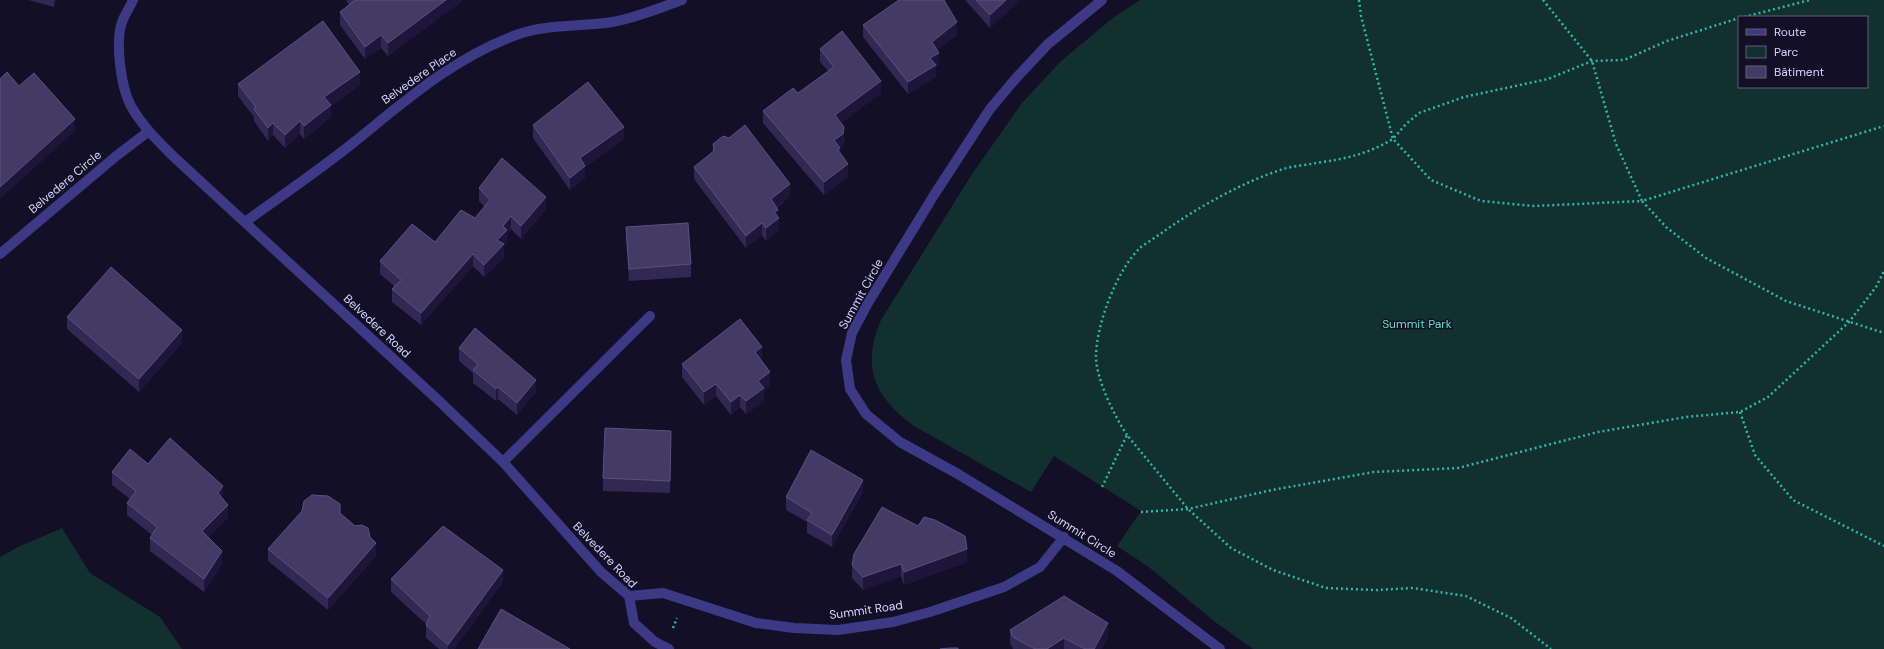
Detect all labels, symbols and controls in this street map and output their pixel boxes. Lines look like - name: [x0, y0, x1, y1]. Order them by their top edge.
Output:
- legend: [1738, 16, 1868, 88]
- text: Route: [1774, 24, 1806, 40]
- street label: Belvedere Place: [378, 44, 460, 108]
- text: Parc: [1774, 44, 1798, 60]
- text: Bâtiment: [1774, 64, 1825, 80]
- street label: Belvedere Circle: [25, 147, 105, 217]
- street label: Summit Circle: [835, 256, 887, 332]
- street label: Belvedere Road: [340, 291, 414, 361]
- park label: Summit Park: [1382, 316, 1452, 332]
- street label: Summit Circle: [1045, 507, 1119, 562]
- street label: Belvedere Road: [569, 518, 641, 592]
- street label: Summit Road: [828, 597, 904, 623]

